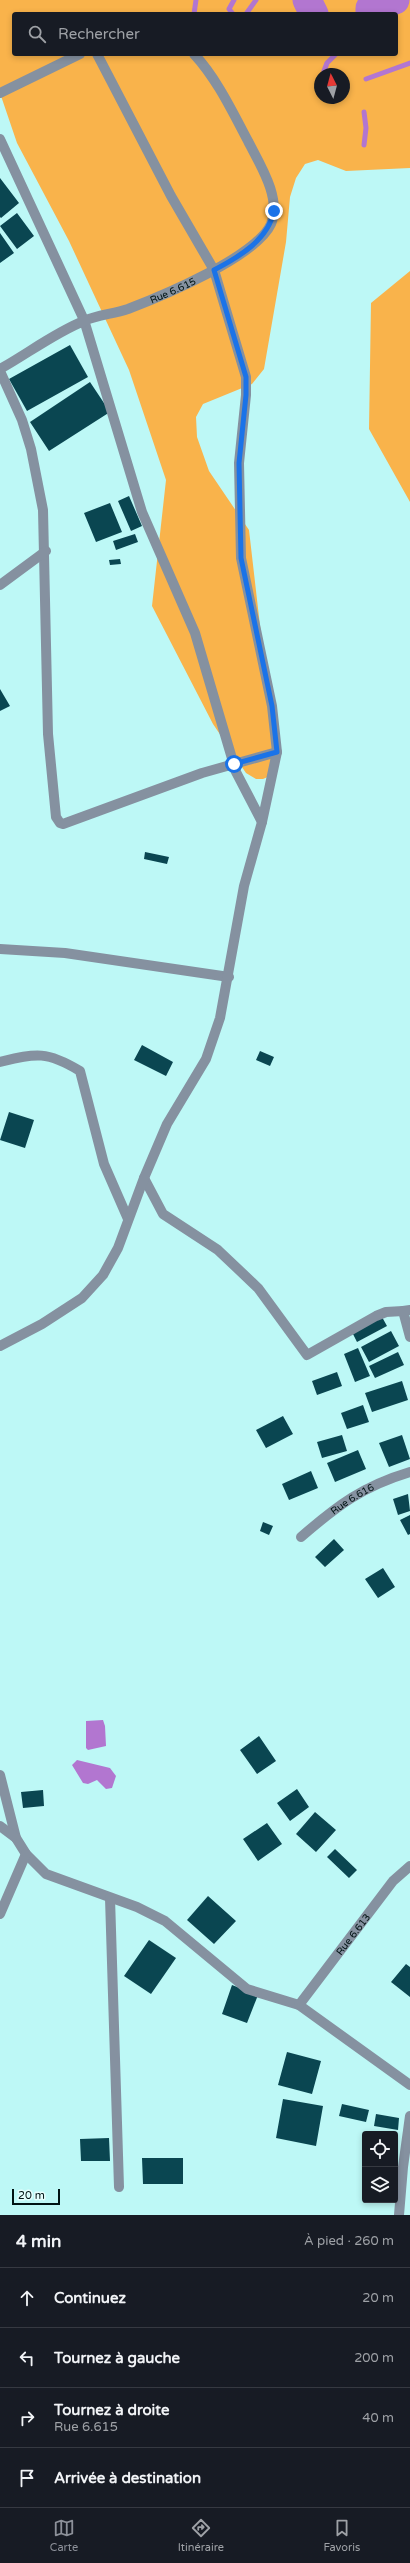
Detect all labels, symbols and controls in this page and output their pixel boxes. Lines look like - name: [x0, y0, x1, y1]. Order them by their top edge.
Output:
- search box: [12, 12, 398, 56]
- icon: search: [26, 23, 48, 45]
- text: Rechercher: [58, 25, 140, 43]
- north arrow: [314, 68, 350, 104]
- route end: [265, 202, 283, 220]
- street label: Rue 6.615: [148, 275, 198, 307]
- route start: [225, 755, 243, 773]
- street label: Rue 6.616: [328, 1482, 376, 1517]
- street label: Rue 6.613: [334, 1911, 373, 1958]
- map controls: [362, 2131, 398, 2203]
- button: locate: [362, 2131, 398, 2167]
- button: layers: [362, 2167, 398, 2203]
- scale bar: [12, 2187, 60, 2206]
- text: 20 m: [18, 2189, 45, 2202]
- text: 4 min: [16, 2231, 61, 2252]
- text: À pied · 260 m: [304, 2233, 394, 2249]
- icon: ahead: [16, 2287, 38, 2309]
- text: Continuez: [54, 2289, 126, 2307]
- text: 20 m: [362, 2290, 394, 2306]
- icon: left: [16, 2347, 38, 2369]
- text: Tournez à gauche: [54, 2349, 180, 2367]
- text: 200 m: [354, 2350, 394, 2366]
- text: Tournez à droite: [54, 2401, 169, 2419]
- icon: right: [16, 2407, 38, 2429]
- text: 40 m: [362, 2410, 394, 2426]
- text: Rue 6.615: [54, 2419, 118, 2435]
- icon: arrive: [16, 2467, 38, 2489]
- text: Arrivée à destination: [54, 2469, 201, 2487]
- tab: Carte: [50, 2517, 78, 2554]
- tab: Itinéraire: [178, 2517, 224, 2554]
- tab: Favoris: [324, 2517, 360, 2554]

